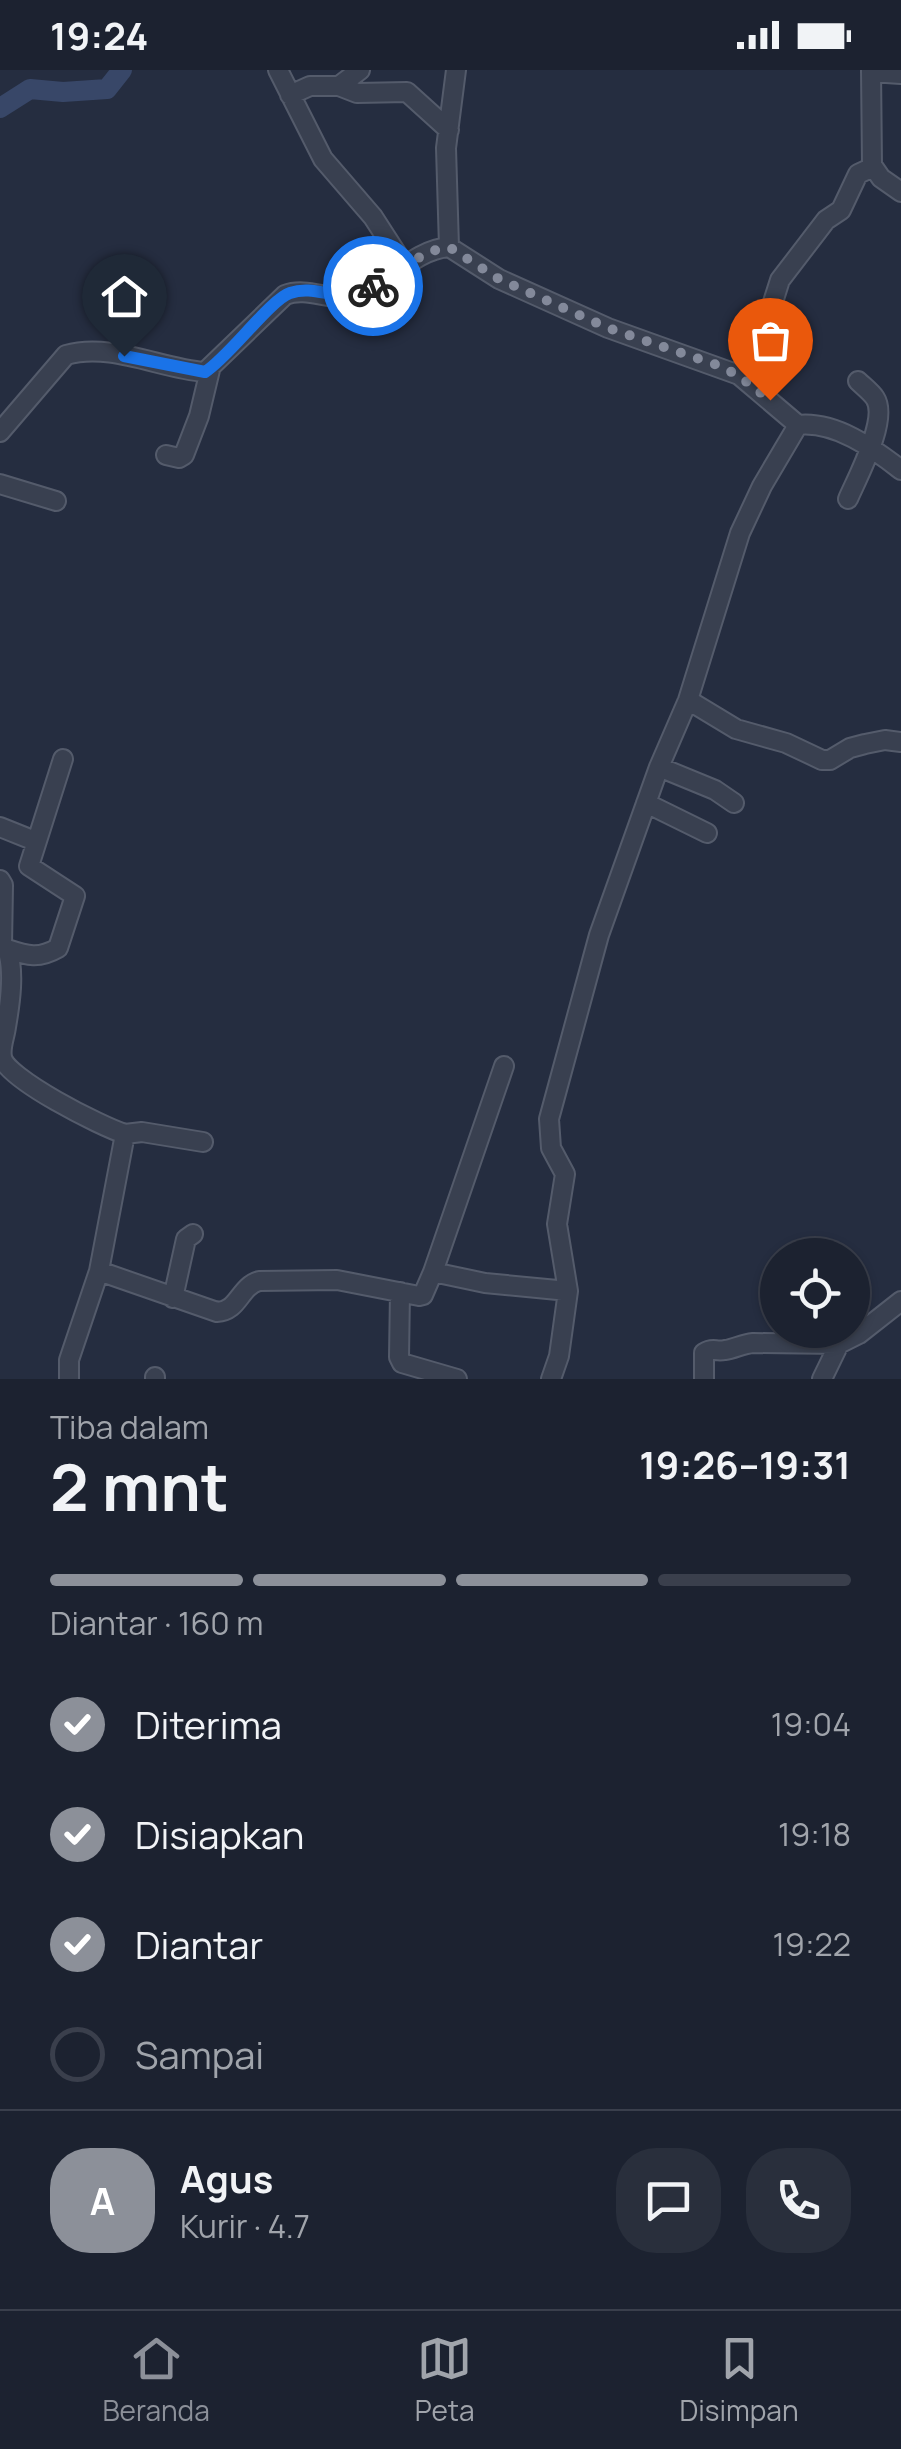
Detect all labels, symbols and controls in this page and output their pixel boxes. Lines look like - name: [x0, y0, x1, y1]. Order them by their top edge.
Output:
- text: 19:24: [50, 9, 148, 61]
- courier: [323, 236, 423, 336]
- pin: [82, 254, 167, 357]
- icon: bike: [346, 259, 401, 314]
- icon: home: [97, 269, 152, 324]
- pin: [728, 298, 813, 401]
- icon: bag: [743, 313, 798, 368]
- map controls: [760, 1238, 870, 1348]
- button: locate: [760, 1238, 870, 1348]
- text: Tiba dalam: [50, 1405, 209, 1449]
- text: 19:26–19:31: [639, 1438, 851, 1490]
- text: 2 mnt: [50, 1442, 229, 1531]
- text: Diantar · 160 m: [50, 1601, 263, 1645]
- icon: check: [50, 1697, 105, 1752]
- text: Diterima: [135, 1698, 282, 1750]
- text: 19:04: [771, 1702, 851, 1746]
- icon: check: [50, 1807, 105, 1862]
- text: Disiapkan: [135, 1808, 304, 1860]
- text: 19:18: [778, 1812, 851, 1856]
- icon: check: [50, 1917, 105, 1972]
- text: Diantar: [135, 1918, 263, 1970]
- text: 19:22: [773, 1922, 851, 1966]
- text: Sampai: [135, 2028, 264, 2080]
- button: chat: [616, 2148, 721, 2253]
- button: phone: [746, 2148, 851, 2253]
- text: Agus: [180, 2152, 273, 2204]
- text: A: [90, 2174, 115, 2226]
- text: Kurir · 4.7: [180, 2204, 310, 2248]
- tab: Beranda: [102, 2331, 210, 2429]
- tab: Peta: [415, 2331, 475, 2429]
- tab: Disimpan: [679, 2331, 799, 2429]

